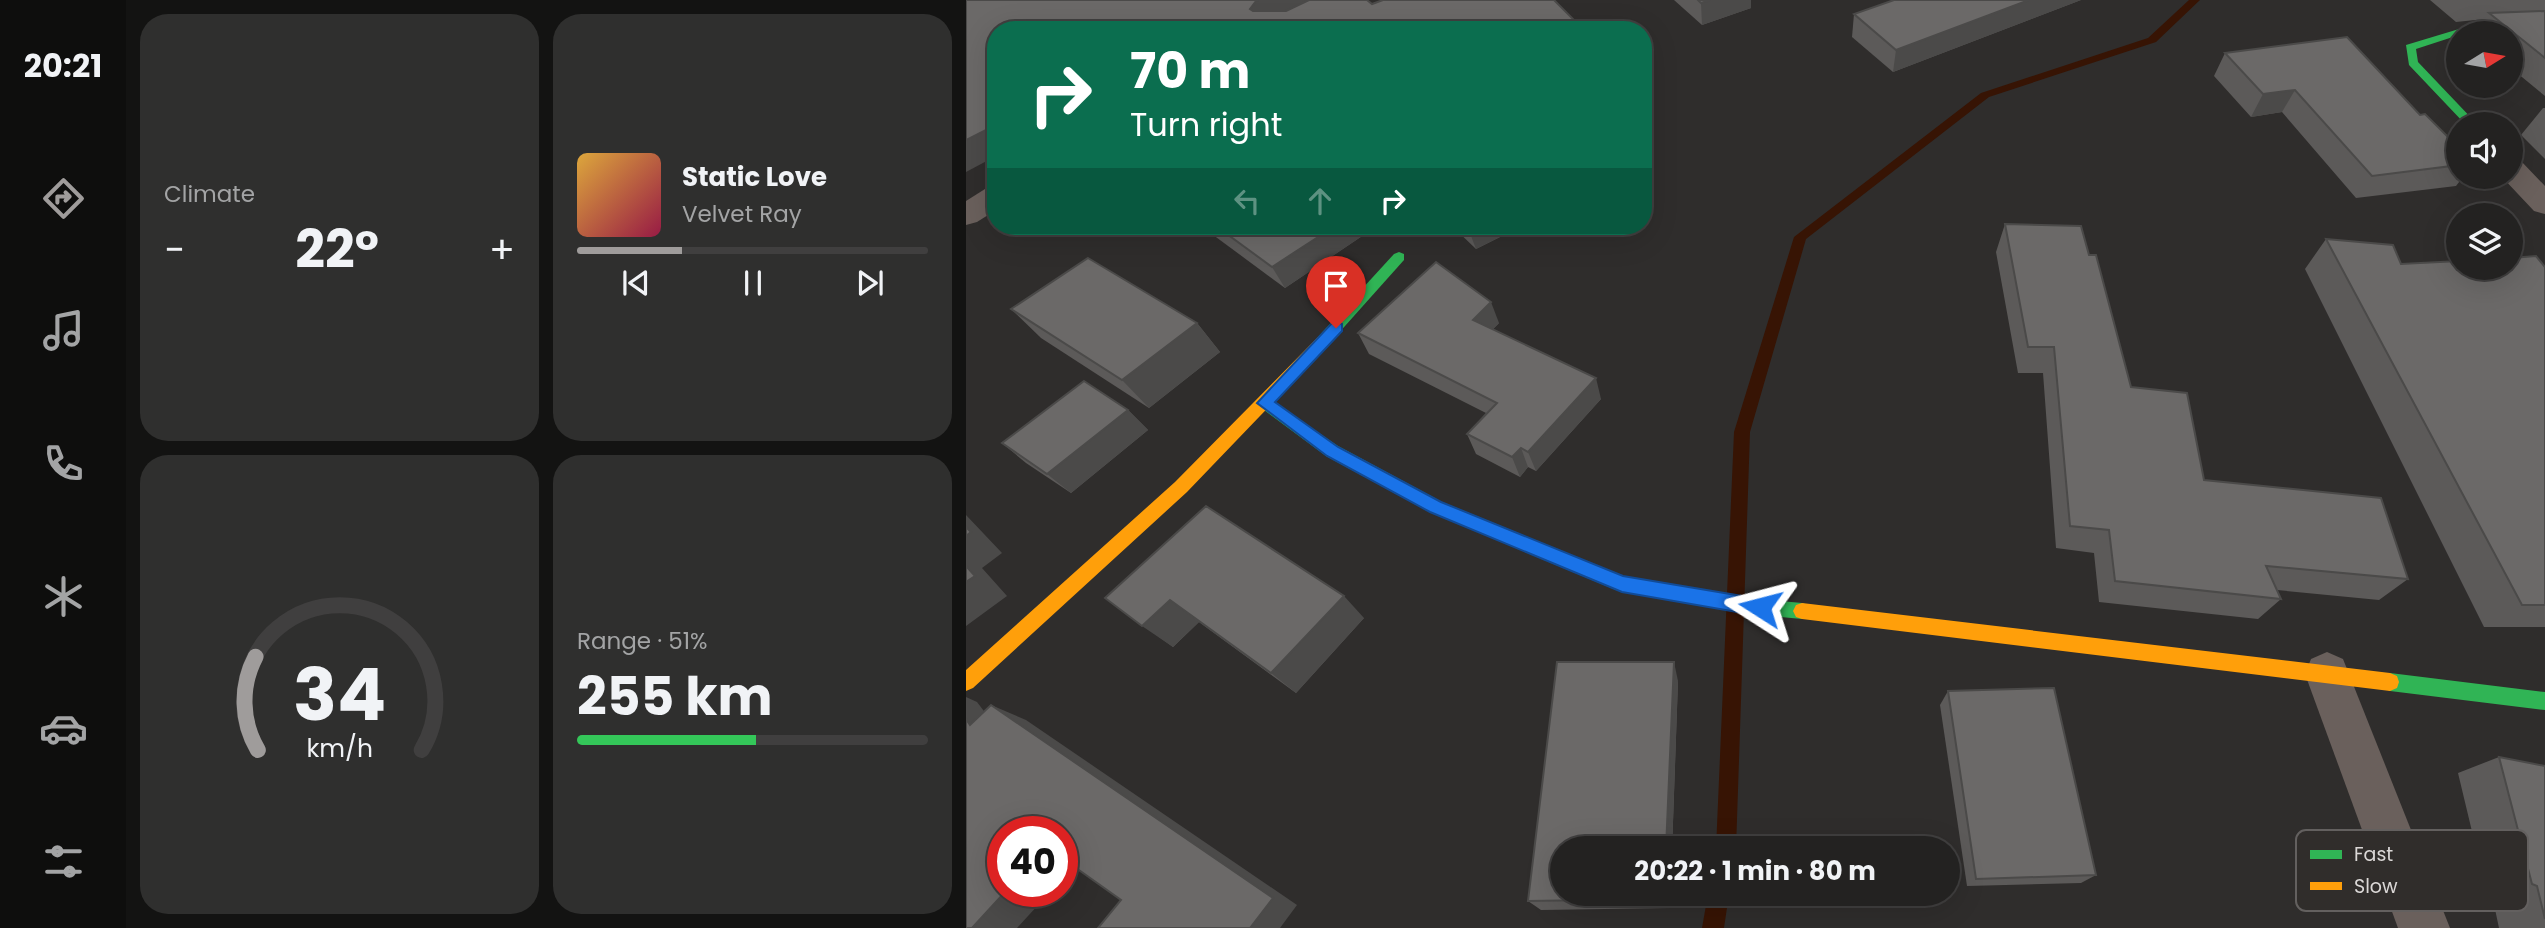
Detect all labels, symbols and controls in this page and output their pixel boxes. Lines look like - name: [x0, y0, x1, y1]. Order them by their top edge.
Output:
- north arrow: [2446, 21, 2524, 98]
- map controls: [2446, 21, 2523, 280]
- text: 70 m: [1130, 37, 1250, 105]
- text: 20:21: [24, 43, 102, 88]
- icon: right: [1015, 49, 1106, 140]
- text: Turn right: [1130, 102, 1282, 147]
- button: sound: [2446, 112, 2523, 189]
- text: Static Love: [682, 159, 827, 195]
- icon: directions: [39, 174, 88, 223]
- text: Climate: [164, 178, 255, 210]
- icon: left: [1228, 182, 1266, 220]
- icon: ahead: [1301, 182, 1339, 220]
- icon: right: [1374, 182, 1412, 220]
- text: Velvet Ray: [682, 198, 802, 230]
- button: layers: [2446, 203, 2523, 280]
- text: 22°: [295, 213, 379, 286]
- text: −: [164, 223, 185, 276]
- text: +: [489, 223, 515, 276]
- pin: [1306, 256, 1366, 328]
- icon: previous: [617, 264, 655, 302]
- icon: pause: [734, 264, 772, 302]
- icon: next: [851, 264, 889, 302]
- icon: arrive: [1317, 267, 1355, 305]
- icon: music: [39, 306, 88, 355]
- icon: phone: [39, 439, 88, 488]
- position arrow: [1723, 570, 1797, 644]
- icon: climate: [39, 572, 88, 621]
- text: Range · 51%: [577, 625, 707, 657]
- text: 34: [293, 645, 386, 746]
- text: 255 km: [577, 660, 773, 733]
- icon: car: [39, 704, 88, 753]
- text: km/h: [306, 731, 373, 766]
- speed limit sign: 40: [987, 816, 1078, 907]
- legend: [2296, 830, 2528, 911]
- icon: filters: [39, 837, 88, 886]
- text: Fast: [2354, 841, 2393, 868]
- text: 20:22 · 1 min · 80 m: [1634, 853, 1876, 889]
- text: Slow: [2354, 873, 2398, 900]

